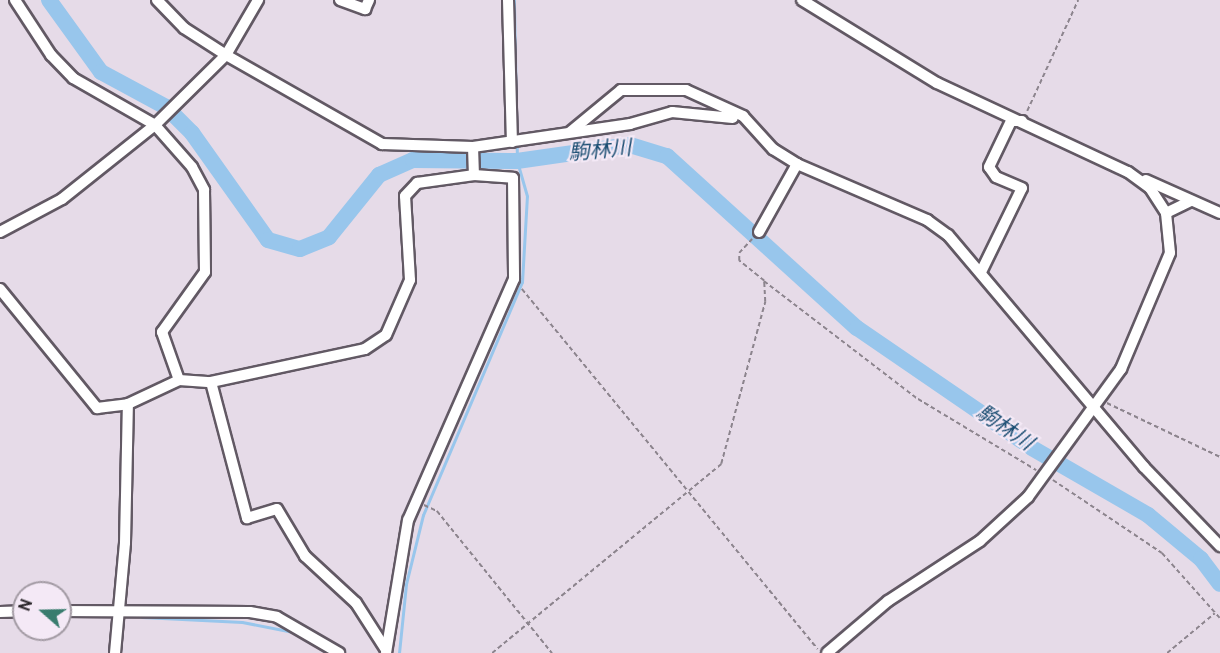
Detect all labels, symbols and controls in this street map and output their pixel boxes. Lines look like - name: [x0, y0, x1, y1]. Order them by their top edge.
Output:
- water label: 駒林川: [568, 137, 632, 167]
- water label: 駒林川: [971, 401, 1037, 457]
- north arrow: [12, 581, 72, 641]
- text: N: [16, 597, 38, 614]

